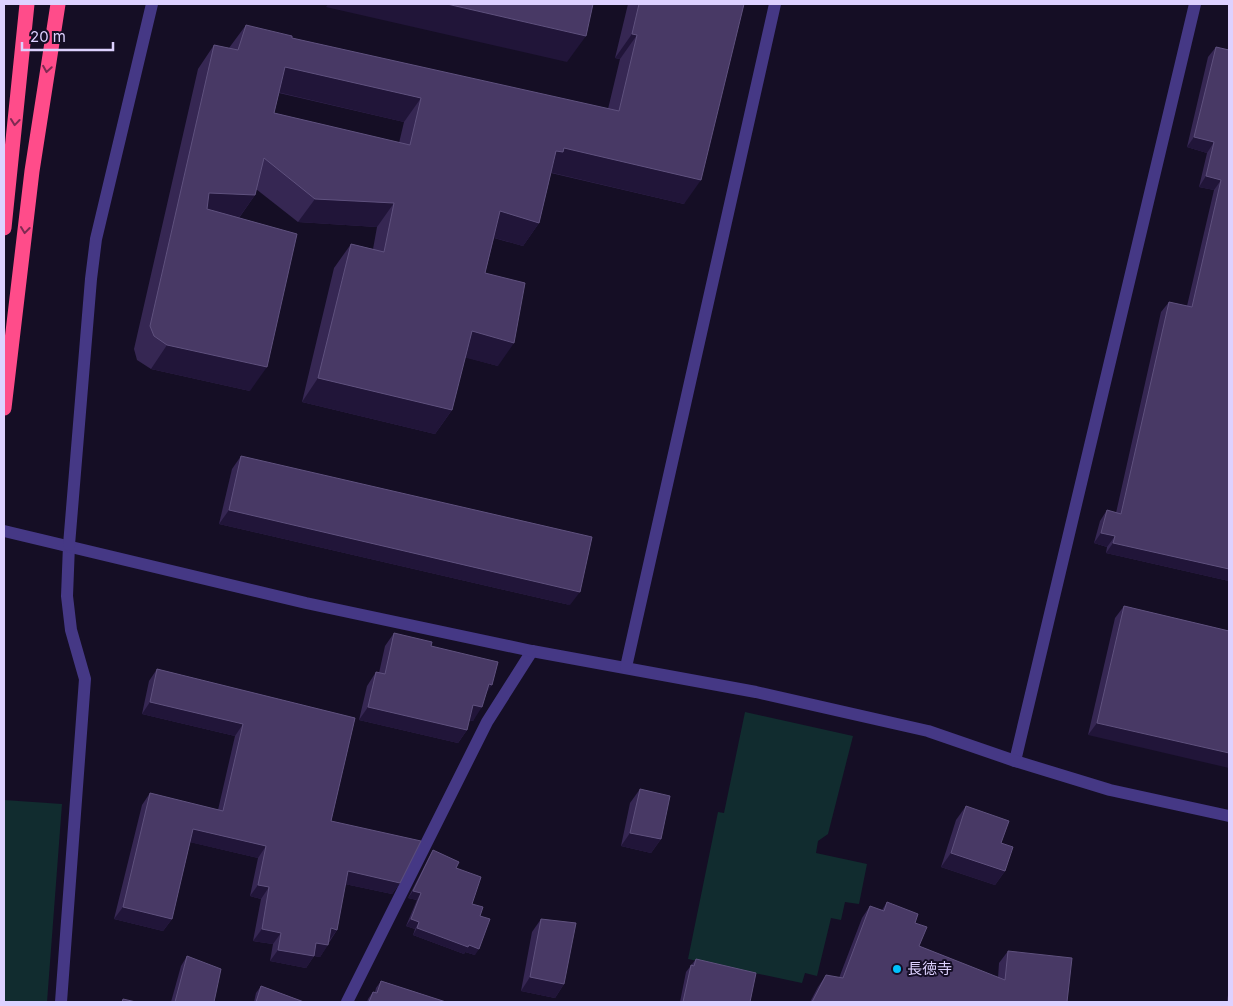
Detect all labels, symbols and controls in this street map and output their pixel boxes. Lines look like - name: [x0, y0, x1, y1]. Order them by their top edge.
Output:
- scale bar: [22, 20, 114, 52]
- text: 20 m: [30, 27, 66, 46]
- one-way arrow: [43, 65, 53, 73]
- one-way arrow: [10, 118, 21, 126]
- one-way arrow: [20, 226, 31, 234]
- place label: 長徳寺: [907, 959, 952, 978]
- marker: 長徳寺: [891, 963, 903, 975]

